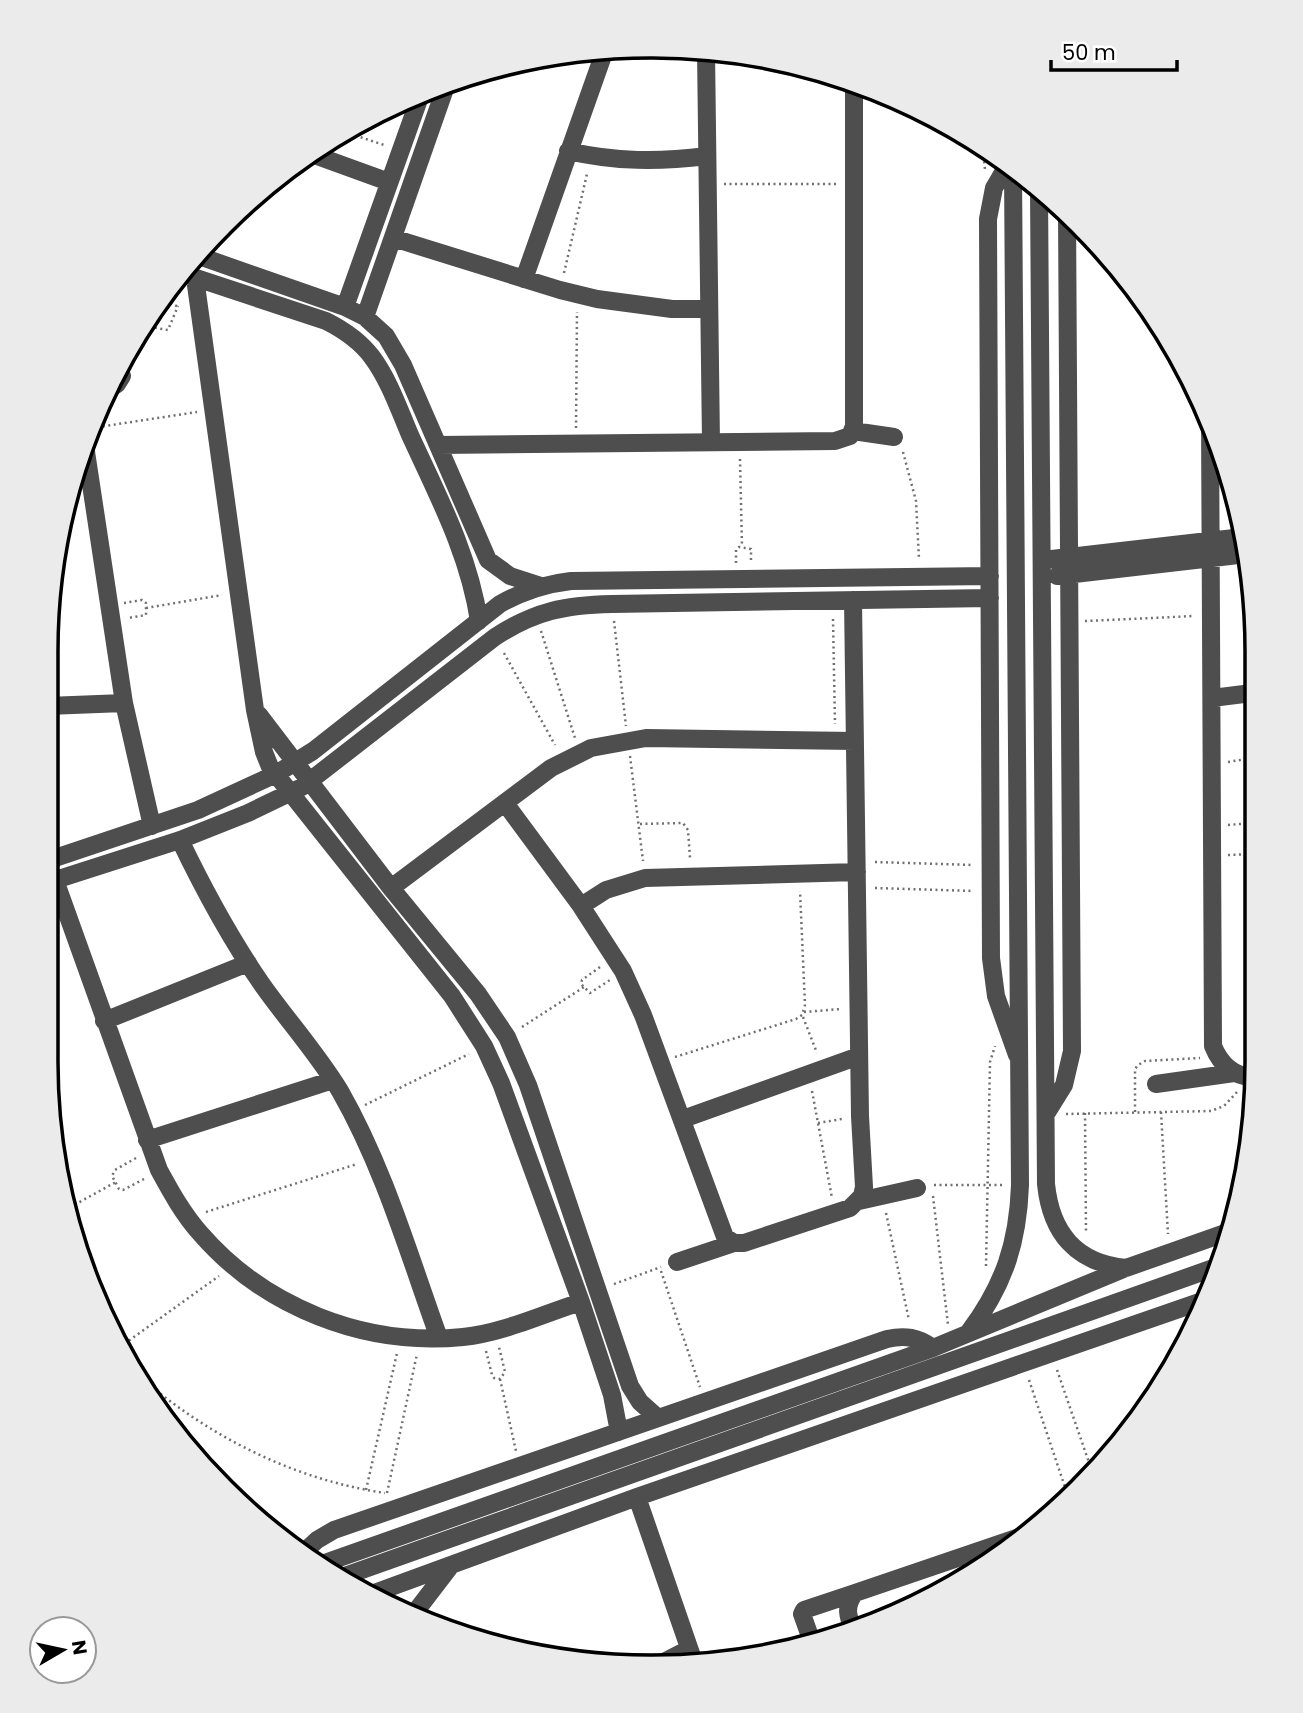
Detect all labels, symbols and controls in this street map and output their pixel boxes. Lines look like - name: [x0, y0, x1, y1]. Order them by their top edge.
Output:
- scale bar: [1051, 28, 1177, 72]
- text: 50 m: [1062, 38, 1116, 67]
- north arrow: [28, 1615, 98, 1685]
- text: N: [65, 1638, 94, 1657]

